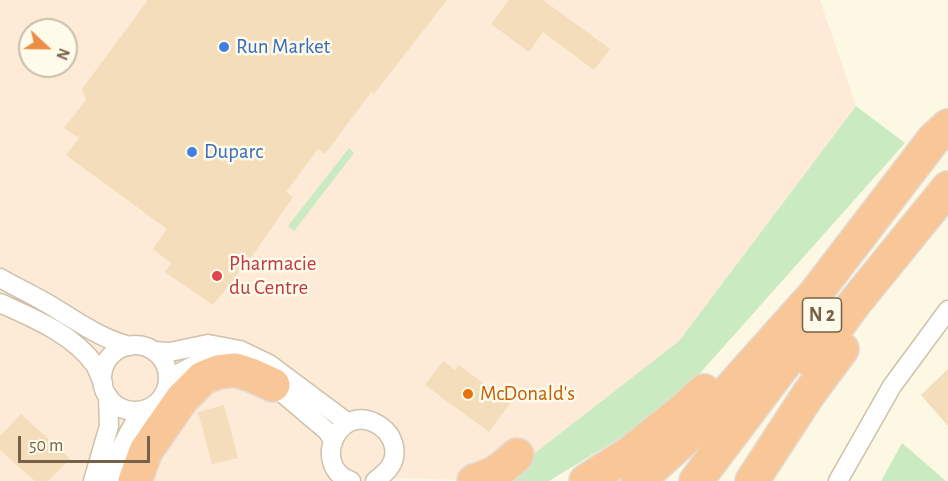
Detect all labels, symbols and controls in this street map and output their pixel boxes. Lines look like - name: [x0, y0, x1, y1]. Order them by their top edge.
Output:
- north arrow: [18, 18, 78, 78]
- place label: Run Market: [236, 34, 330, 60]
- marker: Run Market: [217, 40, 231, 54]
- text: N: [53, 46, 72, 62]
- place label: Duparc: [204, 139, 263, 165]
- marker: Duparc: [185, 145, 199, 159]
- place label: Pharmacie du Centre: [229, 251, 316, 301]
- marker: Pharmacie du Centre: [210, 269, 224, 283]
- road number: N 2: [802, 298, 842, 332]
- place label: McDonald's: [480, 381, 575, 407]
- marker: McDonald's: [461, 387, 475, 401]
- scale bar: [21, 424, 153, 462]
- text: 50 m: [29, 437, 63, 455]

